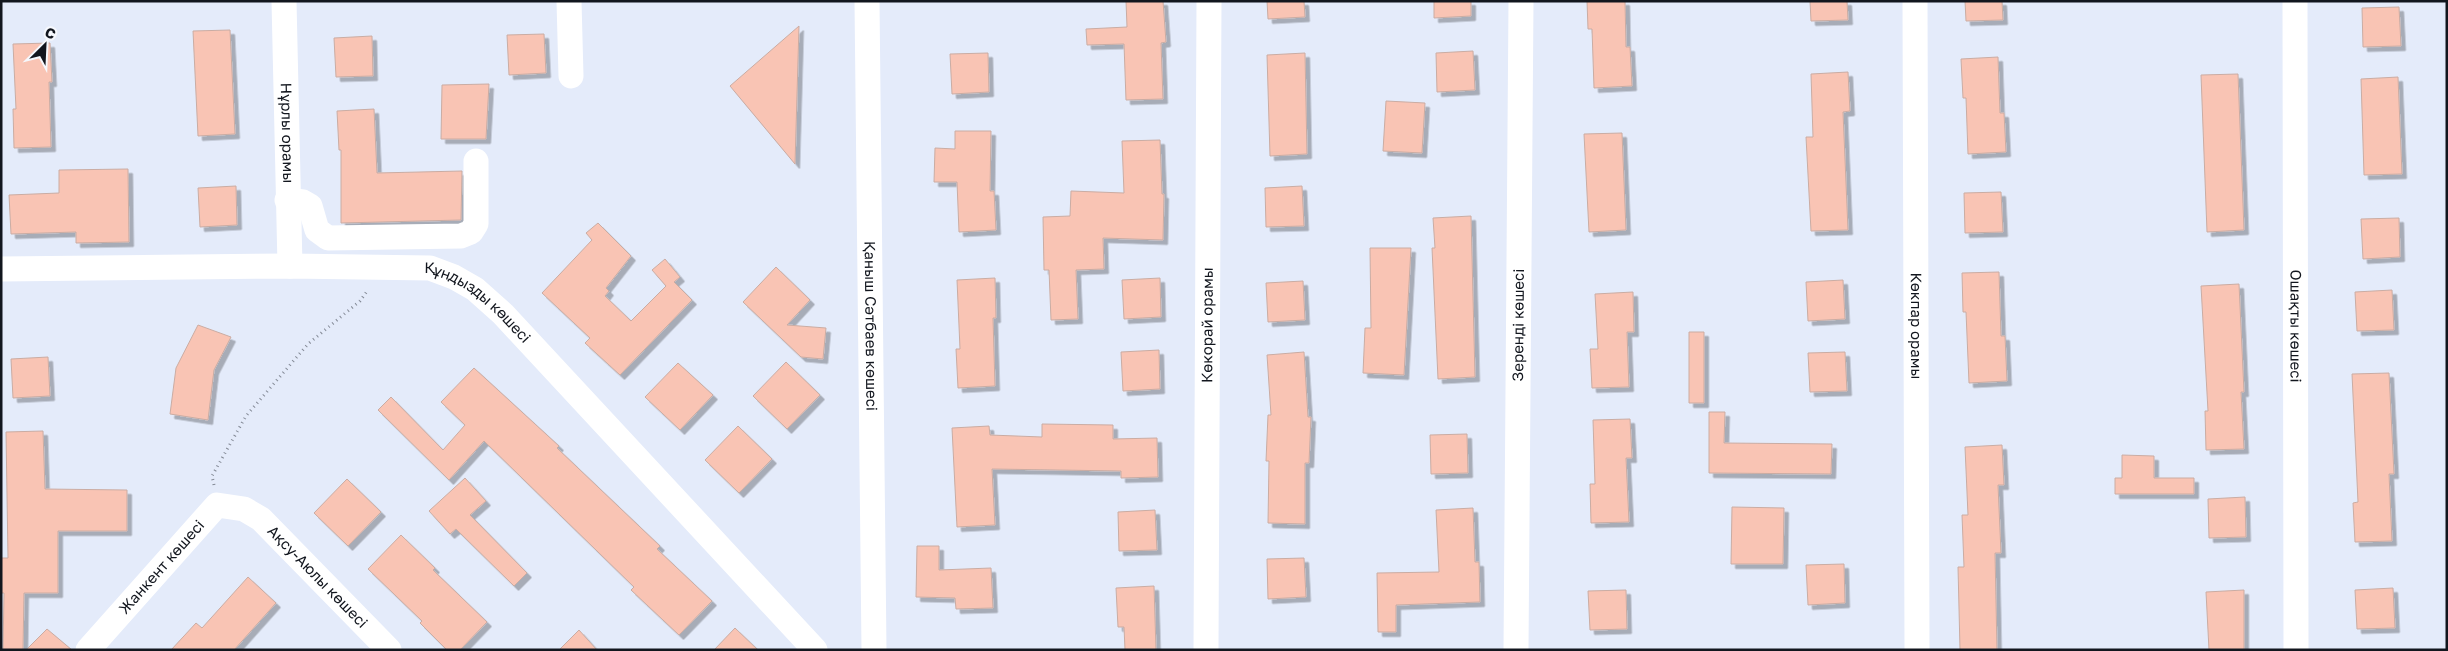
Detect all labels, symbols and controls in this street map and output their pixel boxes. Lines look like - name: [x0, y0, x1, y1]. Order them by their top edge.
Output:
- north arrow: [20, 20, 70, 70]
- text: С: [42, 23, 59, 42]
- street label: Нұрлы орамы: [277, 82, 298, 183]
- street label: Қаныш Сәтбаев көшесі: [862, 241, 881, 411]
- street label: Құндызды көшесі: [424, 258, 535, 346]
- street label: Көкорай орамы: [1197, 267, 1216, 383]
- street label: Зеренді көшесі: [1508, 269, 1527, 381]
- street label: Ошақты көшесі: [2287, 269, 2306, 383]
- street label: Көкпар орамы: [1908, 273, 1926, 379]
- street label: Жанкент көшесі: [115, 516, 208, 617]
- street label: Ақсу-Аюлы көшесі: [264, 521, 372, 631]

